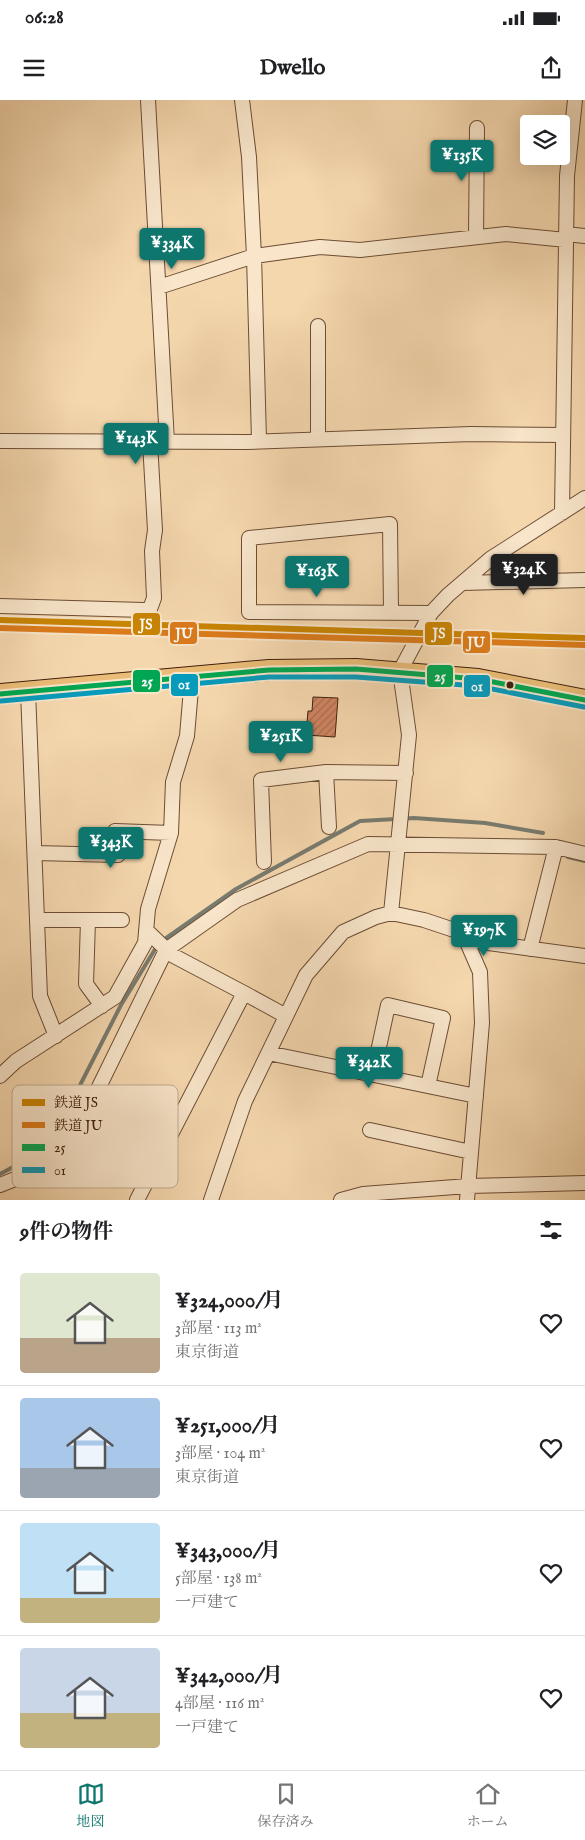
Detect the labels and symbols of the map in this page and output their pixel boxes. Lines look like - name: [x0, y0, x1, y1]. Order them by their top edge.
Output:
- pin: ¥135K: [427, 139, 497, 182]
- pin: ¥334K: [137, 228, 207, 270]
- pin: ¥143K: [101, 422, 171, 465]
- pin: ¥324K: [489, 554, 559, 596]
- pin: ¥163K: [282, 556, 352, 598]
- line badge: JS: [132, 612, 161, 636]
- text: JS: [138, 616, 152, 634]
- line badge: JU: [169, 621, 198, 645]
- line badge: JS: [424, 621, 453, 646]
- text: JU: [173, 625, 194, 643]
- text: JS: [431, 625, 445, 643]
- line badge: JU: [462, 630, 491, 654]
- text: JU: [465, 634, 486, 652]
- line badge: 25: [426, 664, 454, 688]
- text: 25: [434, 668, 446, 686]
- line badge: 25: [132, 669, 161, 693]
- text: 25: [141, 673, 153, 691]
- line badge: 01: [170, 673, 199, 697]
- line badge: 01: [463, 674, 491, 698]
- text: 01: [178, 676, 190, 694]
- text: 01: [471, 678, 483, 696]
- unlabelled marker: [505, 680, 515, 690]
- pin: ¥251K: [246, 720, 316, 763]
- pin: ¥343K: [76, 826, 146, 869]
- pin: ¥197K: [449, 914, 519, 957]
- pin: ¥342K: [334, 1046, 404, 1089]
- legend: [12, 1085, 178, 1188]
- text: 鉄道 JS: [54, 1094, 98, 1112]
- text: 鉄道 JU: [54, 1117, 103, 1135]
- text: 25: [54, 1139, 66, 1157]
- text: 01: [54, 1162, 66, 1180]

